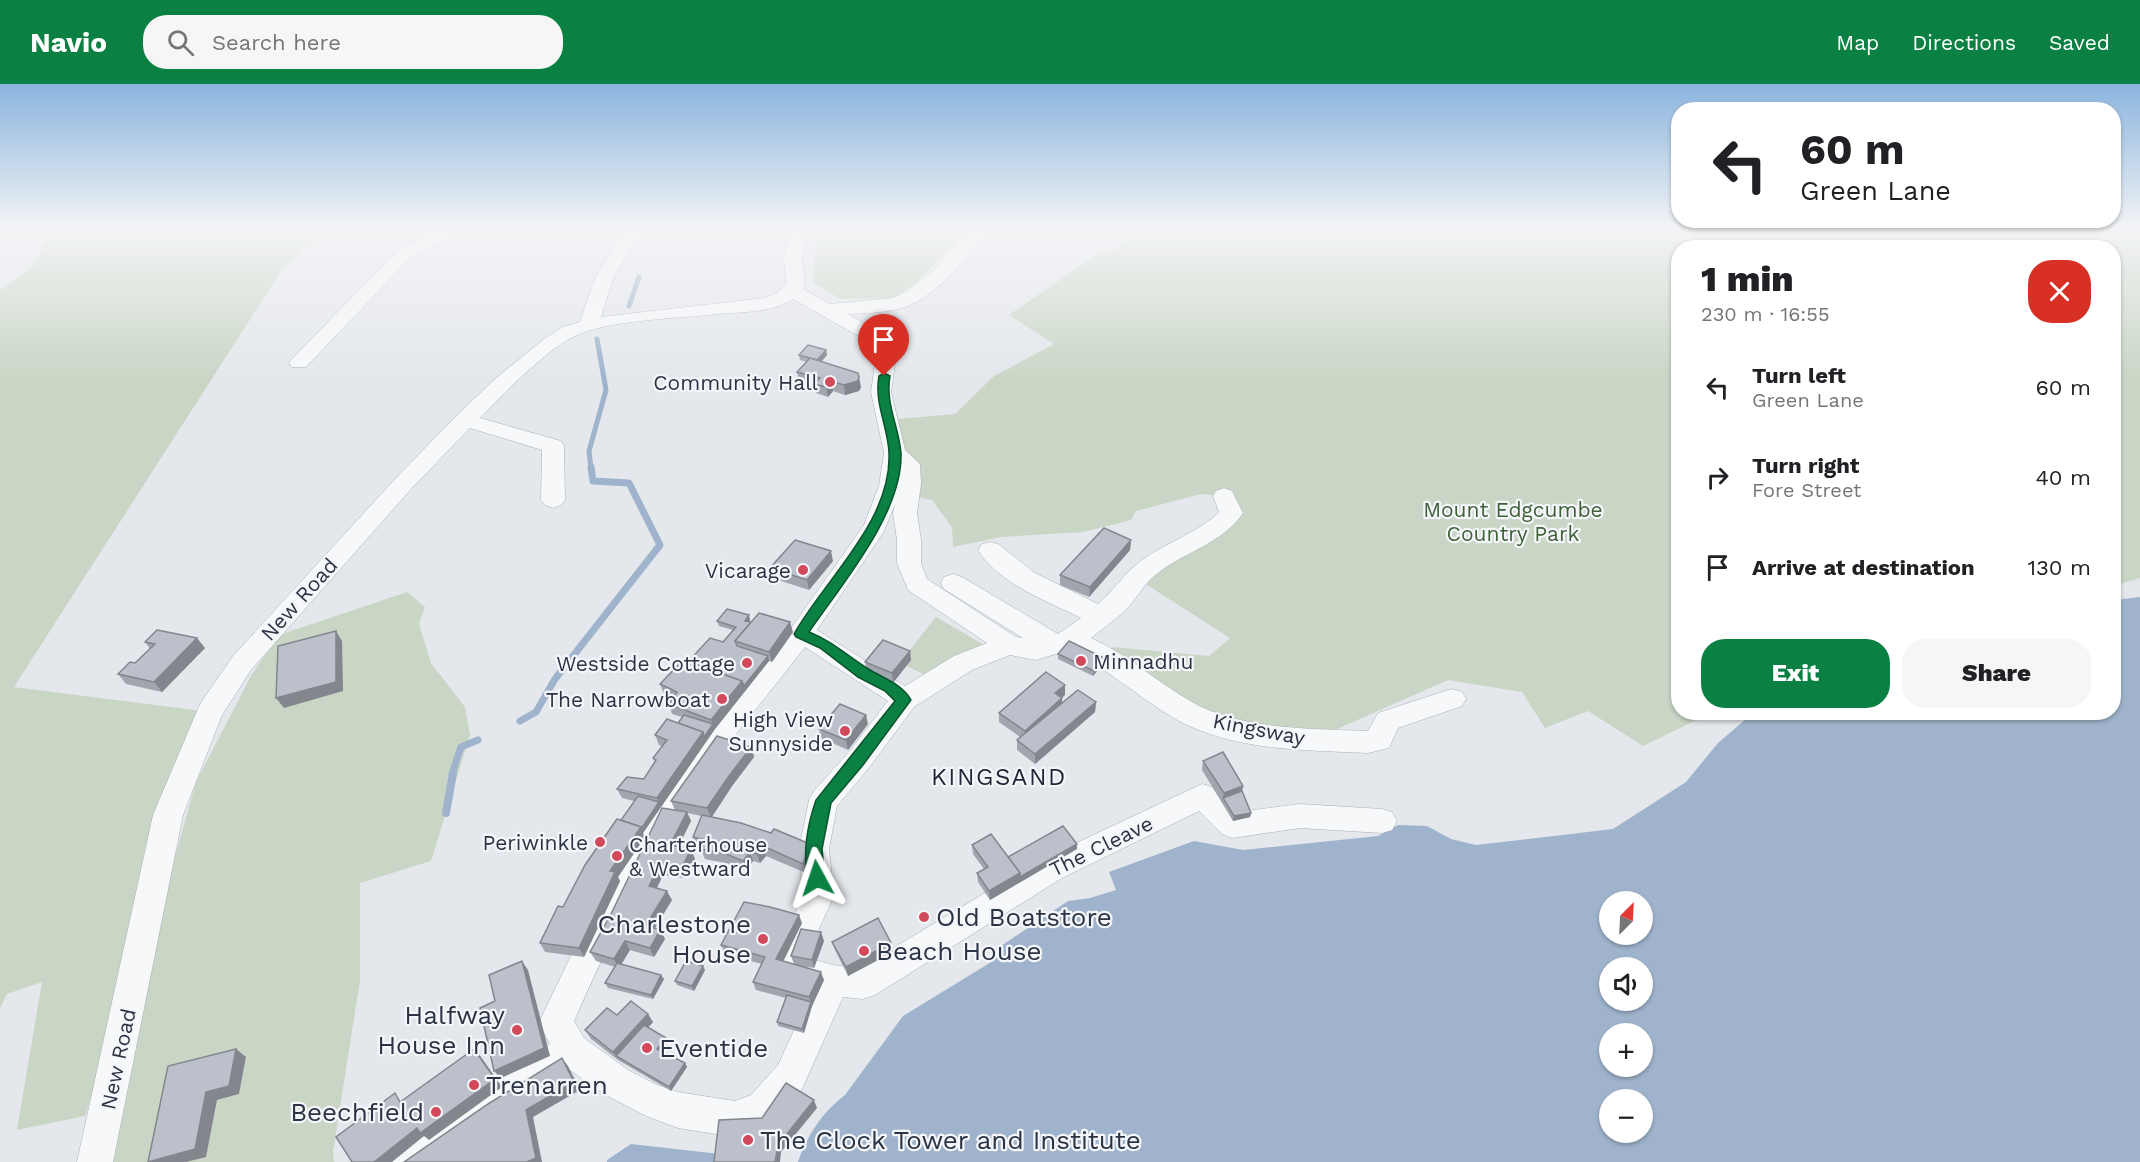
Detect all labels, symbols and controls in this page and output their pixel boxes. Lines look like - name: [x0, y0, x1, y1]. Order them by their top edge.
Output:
- search box: [143, 15, 563, 69]
- text: Navio: [30, 26, 107, 59]
- icon: search: [164, 26, 197, 59]
- text: Search here: [212, 30, 341, 55]
- text: Map: [1836, 30, 1879, 55]
- text: Directions: [1912, 30, 2016, 55]
- text: Saved: [2049, 30, 2110, 55]
- text: 60 m: [1800, 125, 1904, 174]
- icon: left: [1701, 126, 1779, 204]
- text: Green Lane: [1800, 175, 1951, 207]
- text: 1 min: [1701, 258, 1794, 300]
- button: close: [2028, 260, 2091, 323]
- text: 230 m · 16:55: [1701, 302, 1830, 326]
- pin: [858, 314, 909, 376]
- icon: arrive: [867, 323, 900, 356]
- text: Turn left: [1752, 363, 1846, 388]
- place label: Community Hall: [653, 370, 819, 395]
- icon: left: [1701, 371, 1734, 404]
- marker: Community Hall: [823, 375, 837, 389]
- text: 60 m: [2035, 375, 2091, 400]
- text: Green Lane: [1752, 388, 1864, 412]
- text: Turn right: [1752, 453, 1859, 478]
- icon: right: [1701, 461, 1734, 494]
- text: 40 m: [2035, 465, 2091, 490]
- text: Fore Street: [1752, 478, 1862, 502]
- park label: Mount Edgcumbe Country Park: [1423, 497, 1603, 546]
- icon: arrive: [1701, 551, 1734, 584]
- street label: New Road: [255, 552, 343, 646]
- text: Arrive at destination: [1752, 555, 1975, 580]
- text: 130 m: [2027, 555, 2091, 580]
- place label: Vicarage: [705, 558, 791, 583]
- marker: Vicarage: [796, 563, 810, 577]
- button: Exit: [1701, 639, 1890, 708]
- button: Share: [1902, 639, 2091, 708]
- place label: Minnadhu: [1093, 649, 1194, 674]
- place label: Westside Cottage: [556, 651, 735, 676]
- marker: Minnadhu: [1074, 654, 1088, 668]
- marker: Westside Cottage: [740, 656, 754, 670]
- place label: The Narrowboat: [546, 687, 710, 712]
- marker: The Narrowboat: [715, 692, 729, 706]
- place label: High View Sunnyside: [728, 707, 833, 756]
- street label: Kingsway: [1211, 708, 1307, 750]
- marker: High View Sunnyside: [838, 724, 852, 738]
- district label: KINGSAND: [931, 763, 1067, 791]
- street label: The Cleave: [1045, 810, 1157, 882]
- place label: Periwinkle: [483, 830, 588, 855]
- place label: Charterhouse & Westward: [629, 832, 767, 881]
- marker: Periwinkle: [593, 835, 607, 849]
- position arrow: [785, 846, 849, 910]
- marker: Charterhouse & Westward: [610, 849, 624, 863]
- north arrow: [1599, 891, 1653, 945]
- map controls: [1599, 891, 1653, 1143]
- place label: Old Boatstore: [936, 902, 1112, 932]
- place label: Charlestone House: [597, 909, 751, 969]
- marker: Old Boatstore: [917, 910, 931, 924]
- marker: Charlestone House: [756, 932, 770, 946]
- place label: Beach House: [876, 936, 1041, 966]
- marker: Beach House: [857, 944, 871, 958]
- button: sound: [1599, 957, 1653, 1011]
- place label: Halfway House Inn: [377, 1000, 506, 1060]
- street label: New Road: [95, 1006, 141, 1112]
- marker: Halfway House Inn: [510, 1023, 524, 1037]
- button: +: [1599, 1023, 1653, 1077]
- place label: Eventide: [659, 1033, 768, 1063]
- marker: Eventide: [640, 1041, 654, 1055]
- place label: Trenarren: [486, 1070, 608, 1100]
- marker: Trenarren: [467, 1078, 481, 1092]
- button: −: [1599, 1089, 1653, 1143]
- place label: Beechfield: [290, 1097, 424, 1127]
- marker: Beechfield: [429, 1105, 443, 1119]
- place label: The Clock Tower and Institute: [760, 1125, 1141, 1155]
- marker: The Clock Tower and Institute: [741, 1133, 755, 1147]

